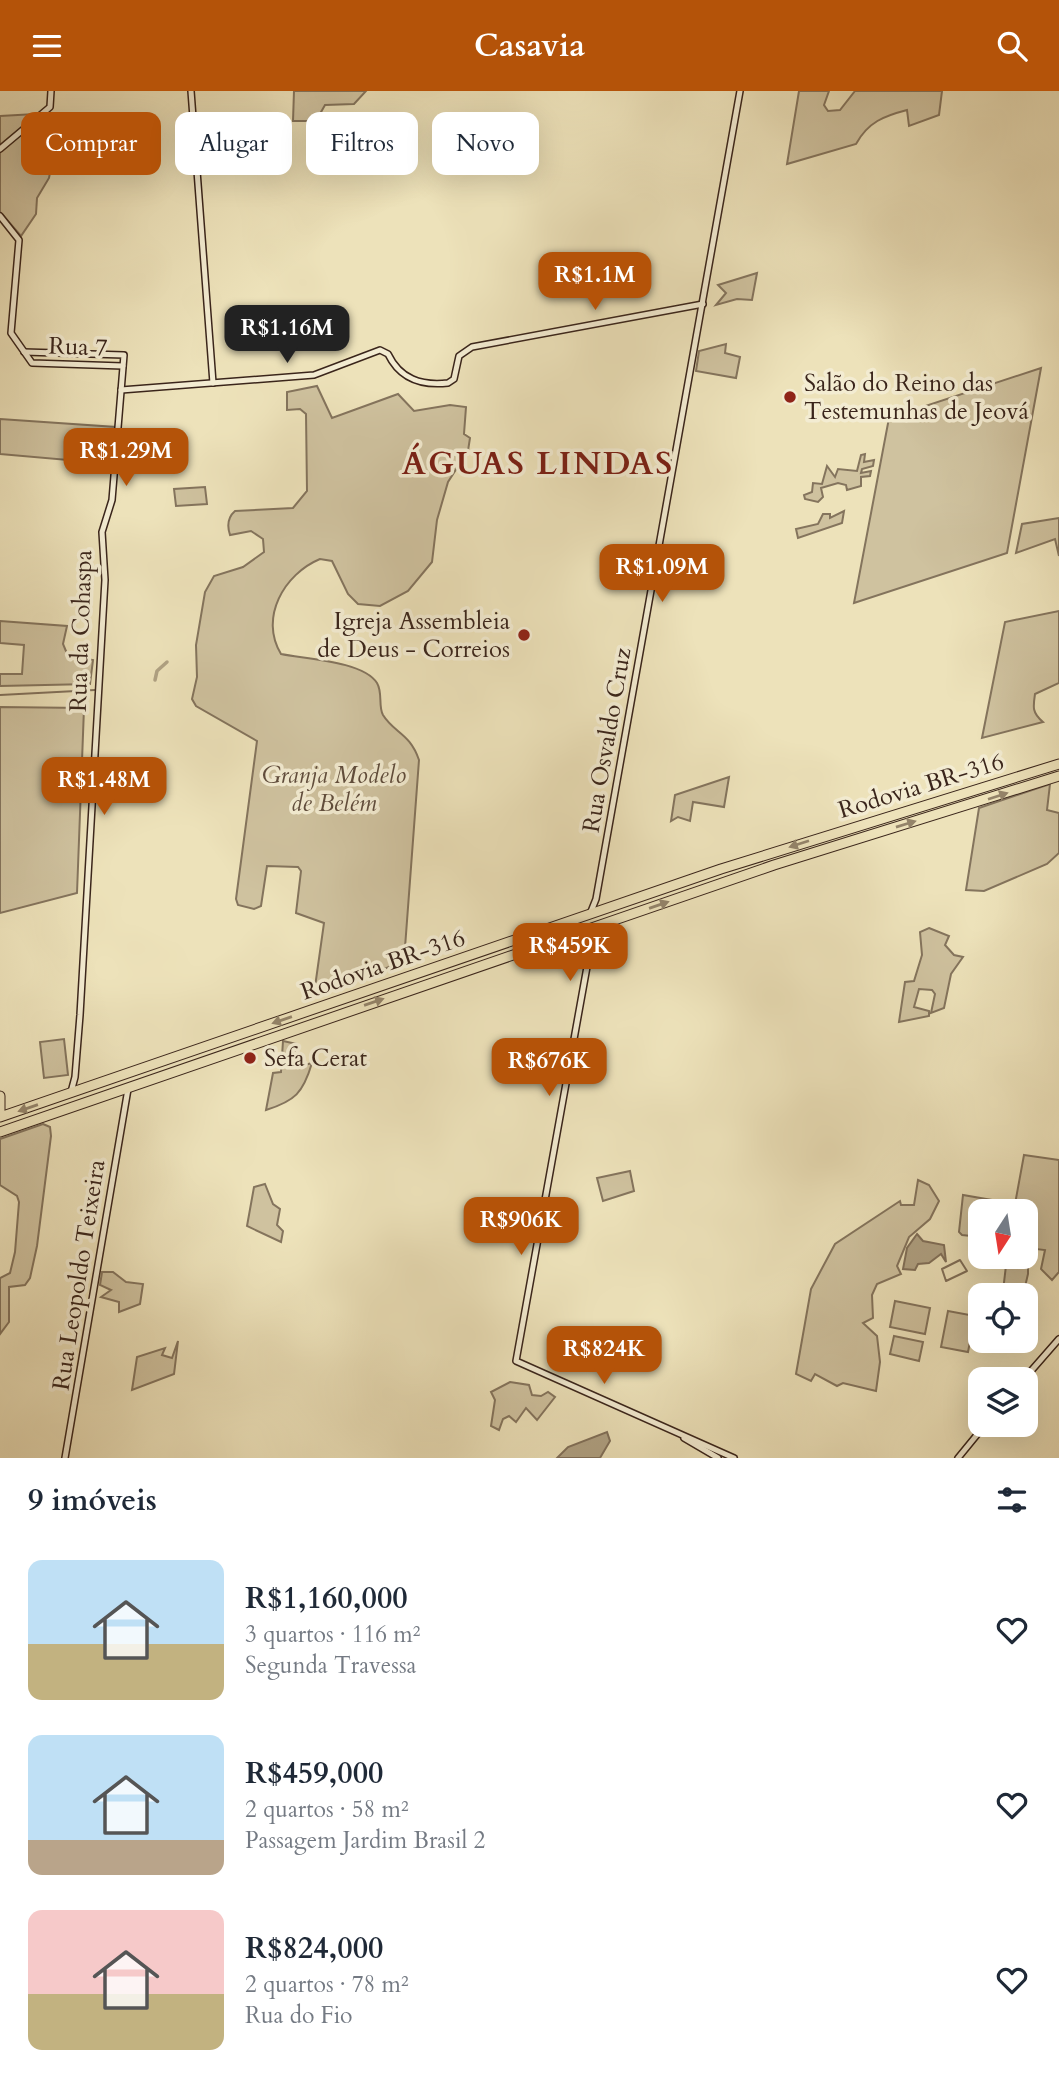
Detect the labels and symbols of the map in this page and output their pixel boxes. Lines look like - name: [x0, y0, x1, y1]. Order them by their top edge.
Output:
- pin: R$1.1M: [538, 253, 652, 312]
- pin: R$1.16M: [222, 306, 352, 365]
- street label: Rua 7: [48, 329, 108, 365]
- place label: Salão do Reino das Testemunhas de Jeová: [804, 367, 1029, 428]
- marker: Salão do Reino das Testemunhas de Jeová: [782, 389, 798, 405]
- pin: R$1.29M: [61, 429, 191, 488]
- district label: ÁGUAS LINDAS: [402, 442, 674, 486]
- pin: R$1.09M: [597, 545, 727, 604]
- street label: Rua da Cohaspa: [62, 549, 100, 713]
- place label: Igreja Assembleia de Deus - Correios: [317, 605, 511, 666]
- marker: Igreja Assembleia de Deus - Correios: [516, 627, 532, 643]
- street label: Rua Osvaldo Cruz: [574, 645, 640, 835]
- street label: Rodovia BR-316: [834, 745, 1008, 827]
- pin: R$1.48M: [39, 757, 169, 817]
- park label: Granja Modelo de Belém: [262, 759, 406, 820]
- one-way arrow: [987, 790, 1008, 801]
- one-way arrow: [896, 819, 917, 829]
- one-way arrow: [788, 839, 809, 850]
- one-way arrow: [649, 899, 670, 910]
- street label: Rodovia BR-316: [297, 921, 469, 1009]
- pin: R$459K: [513, 923, 627, 983]
- one-way arrow: [364, 996, 385, 1007]
- one-way arrow: [272, 1015, 293, 1026]
- pin: R$676K: [492, 1039, 606, 1098]
- place label: Sefa Cerat: [264, 1042, 367, 1075]
- marker: Sefa Cerat: [242, 1050, 258, 1066]
- one-way arrow: [18, 1103, 39, 1114]
- street label: Rua Leopoldo Teixeira: [44, 1157, 114, 1393]
- pin: R$906K: [464, 1197, 578, 1257]
- north arrow: [968, 1199, 1038, 1269]
- pin: R$824K: [547, 1327, 661, 1386]

